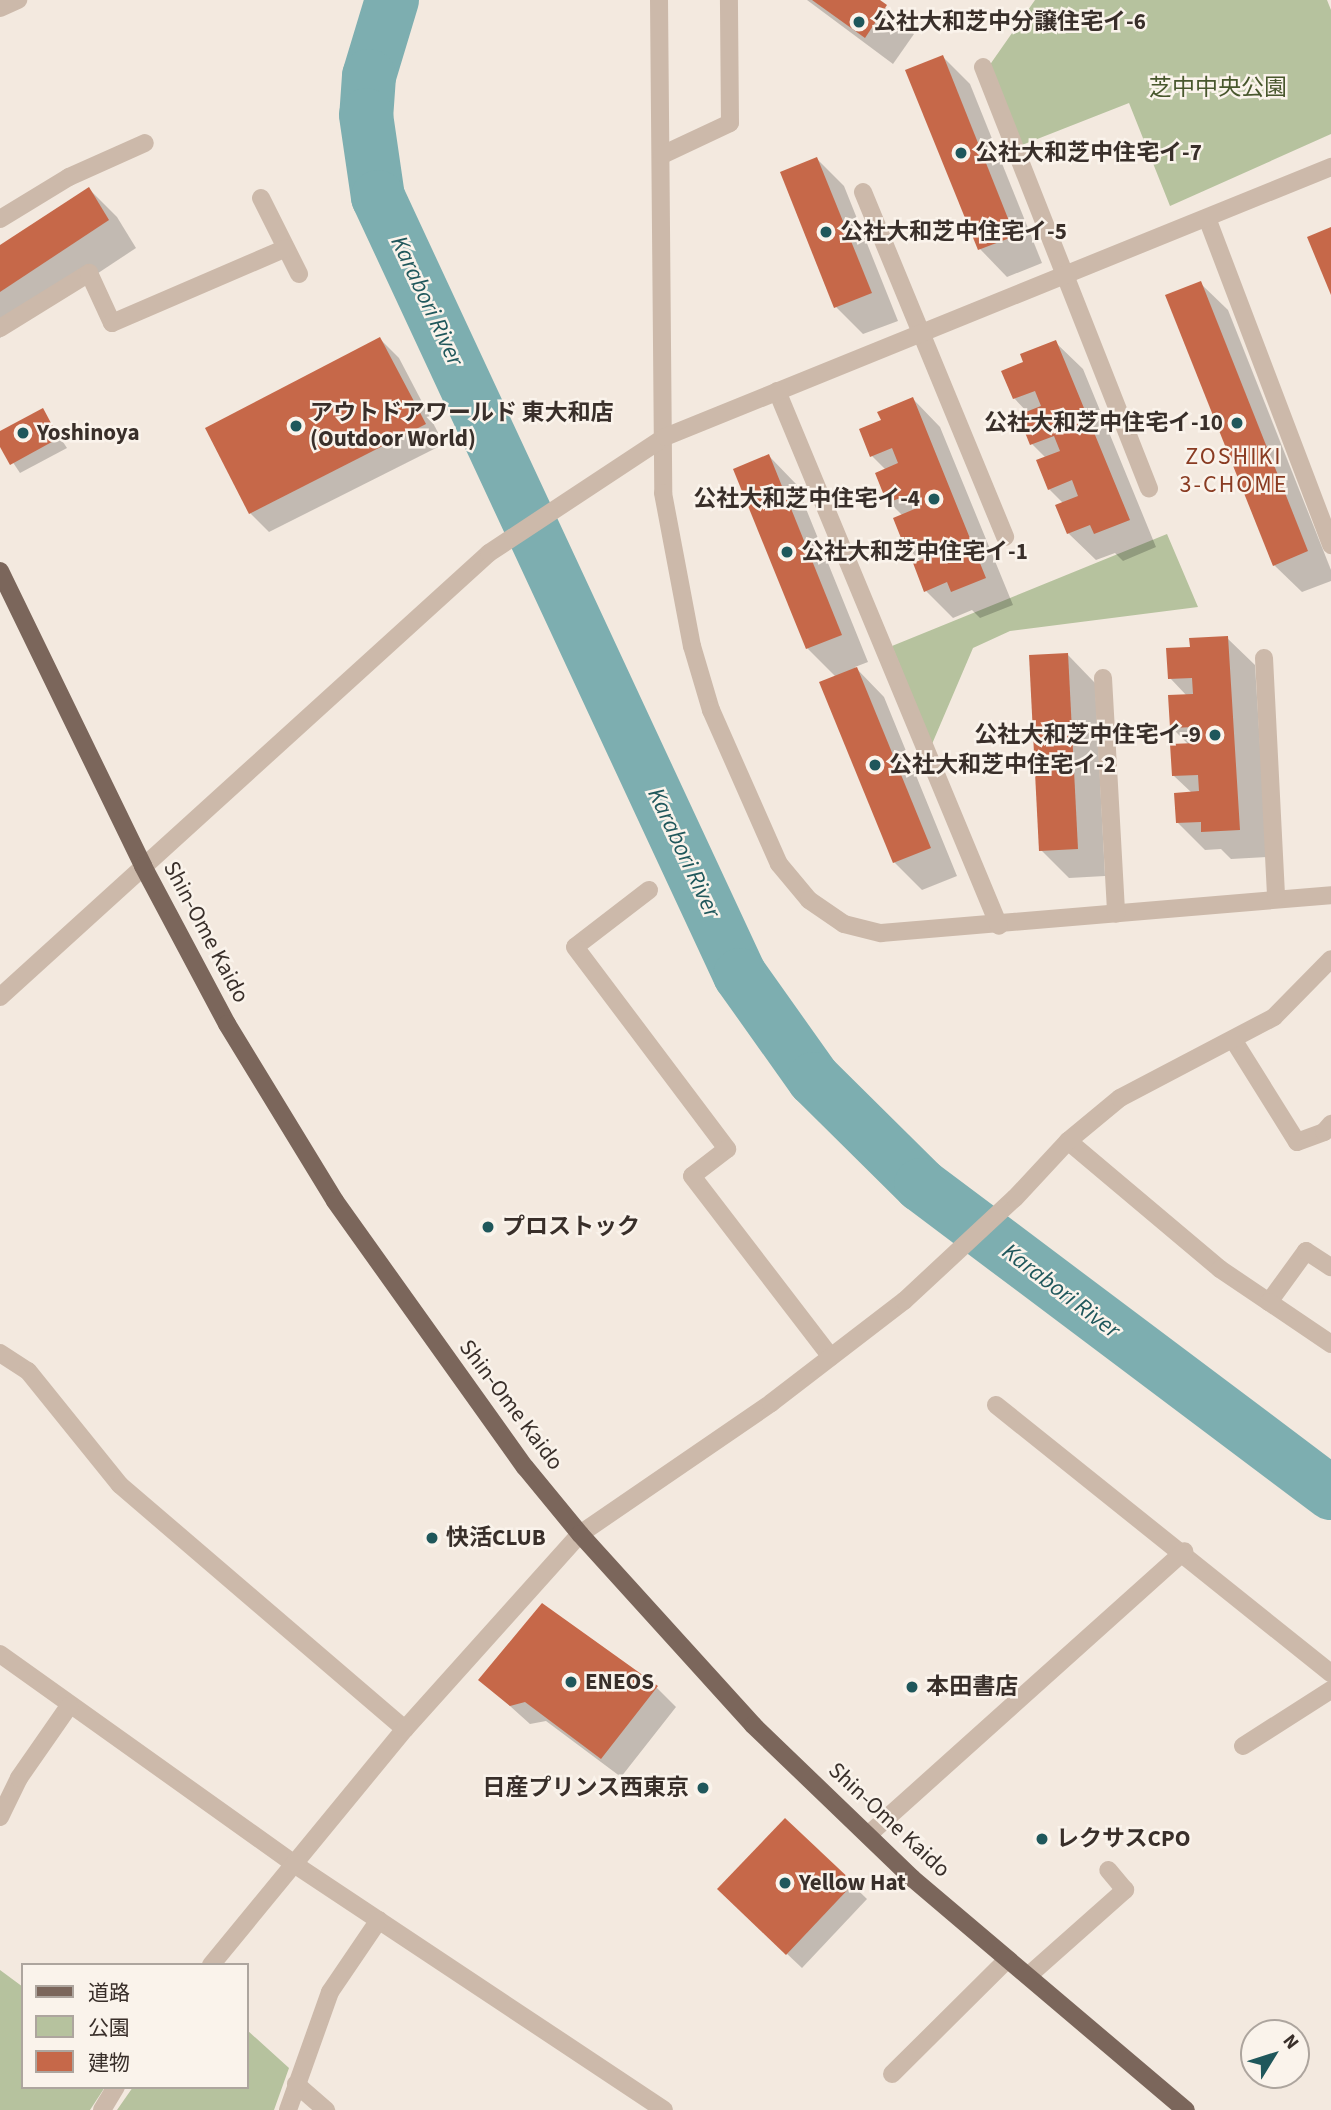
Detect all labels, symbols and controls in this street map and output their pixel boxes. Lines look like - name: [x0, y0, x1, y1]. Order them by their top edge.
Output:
- place label: 公社大和芝中分譲住宅イ-6: [873, 8, 1146, 36]
- marker: 公社大和芝中分譲住宅イ-6: [851, 14, 867, 30]
- park label: 芝中中央公園: [1149, 74, 1287, 102]
- place label: 公社大和芝中住宅イ-7: [975, 139, 1202, 167]
- marker: 公社大和芝中住宅イ-7: [953, 145, 969, 161]
- place label: 公社大和芝中住宅イ-5: [840, 218, 1067, 246]
- marker: 公社大和芝中住宅イ-5: [818, 224, 834, 240]
- water label: Karabori River: [384, 231, 470, 371]
- place label: アウトドアワールド 東大和店 (Outdoor World): [310, 399, 614, 453]
- place label: 公社大和芝中住宅イ-10: [984, 409, 1223, 437]
- marker: 公社大和芝中住宅イ-10: [1229, 415, 1245, 431]
- marker: アウトドアワールド 東大和店 (Outdoor World): [288, 418, 304, 434]
- place label: Yoshinoya: [37, 419, 140, 447]
- marker: Yoshinoya: [15, 425, 31, 441]
- district label: ZOSHIKI 3-CHOME: [1180, 443, 1288, 499]
- place label: 公社大和芝中住宅イ-4: [693, 485, 920, 513]
- marker: 公社大和芝中住宅イ-4: [926, 491, 942, 507]
- place label: 公社大和芝中住宅イ-1: [801, 538, 1028, 566]
- marker: 公社大和芝中住宅イ-1: [779, 544, 795, 560]
- place label: 公社大和芝中住宅イ-9: [974, 721, 1201, 749]
- marker: 公社大和芝中住宅イ-9: [1207, 727, 1223, 743]
- place label: 公社大和芝中住宅イ-2: [889, 751, 1116, 779]
- marker: 公社大和芝中住宅イ-2: [867, 757, 883, 773]
- water label: Karabori River: [641, 783, 727, 923]
- street label: Shin-Ome Kaido: [157, 857, 255, 1007]
- place label: プロストック: [502, 1213, 640, 1241]
- marker: プロストック: [480, 1219, 496, 1235]
- water label: Karabori River: [996, 1237, 1126, 1345]
- street label: Shin-Ome Kaido: [453, 1334, 569, 1476]
- place label: 快活CLUB: [446, 1524, 546, 1552]
- marker: 快活CLUB: [424, 1530, 440, 1546]
- place label: ENEOS: [585, 1668, 654, 1696]
- place label: 本田書店: [926, 1673, 1018, 1701]
- marker: ENEOS: [563, 1674, 579, 1690]
- marker: 本田書店: [904, 1679, 920, 1695]
- street label: Shin-Ome Kaido: [822, 1757, 956, 1883]
- place label: 日産プリンス西東京: [482, 1774, 689, 1802]
- marker: 日産プリンス西東京: [695, 1780, 711, 1796]
- place label: レクサスCPO: [1056, 1825, 1191, 1853]
- marker: レクサスCPO: [1034, 1831, 1050, 1847]
- place label: Yellow Hat: [799, 1869, 906, 1897]
- marker: Yellow Hat: [777, 1875, 793, 1891]
- legend: [21, 1963, 248, 2089]
- text: 道路: [88, 1978, 130, 2008]
- text: 公園: [88, 2013, 130, 2043]
- north arrow: [1240, 2019, 1310, 2089]
- text: N: [1276, 2029, 1305, 2055]
- text: 建物: [88, 2048, 130, 2078]

